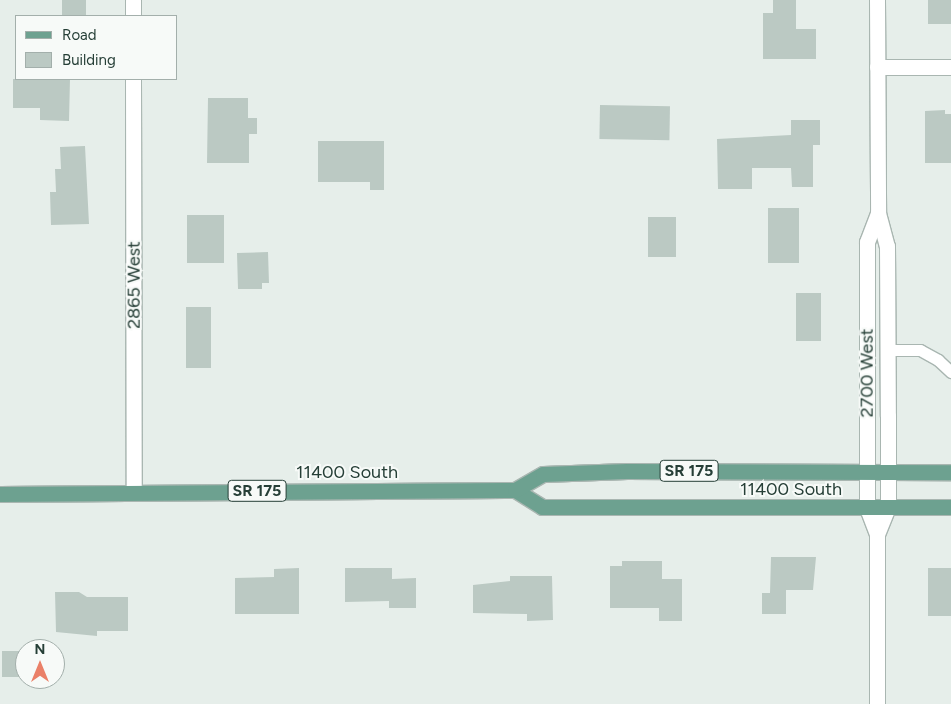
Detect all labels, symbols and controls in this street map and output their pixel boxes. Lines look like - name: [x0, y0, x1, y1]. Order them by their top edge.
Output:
- legend: [15, 15, 178, 80]
- text: Road: [62, 26, 97, 44]
- text: Building: [62, 51, 116, 69]
- street label: 2865 West: [123, 241, 145, 329]
- street label: 2700 West: [856, 329, 878, 417]
- road number: SR 175: [659, 458, 719, 484]
- street label: 11400 South: [296, 461, 398, 483]
- road number: SR 175: [227, 478, 287, 504]
- street label: 11400 South: [740, 478, 842, 500]
- north arrow: [15, 639, 65, 689]
- text: N: [35, 641, 45, 658]

